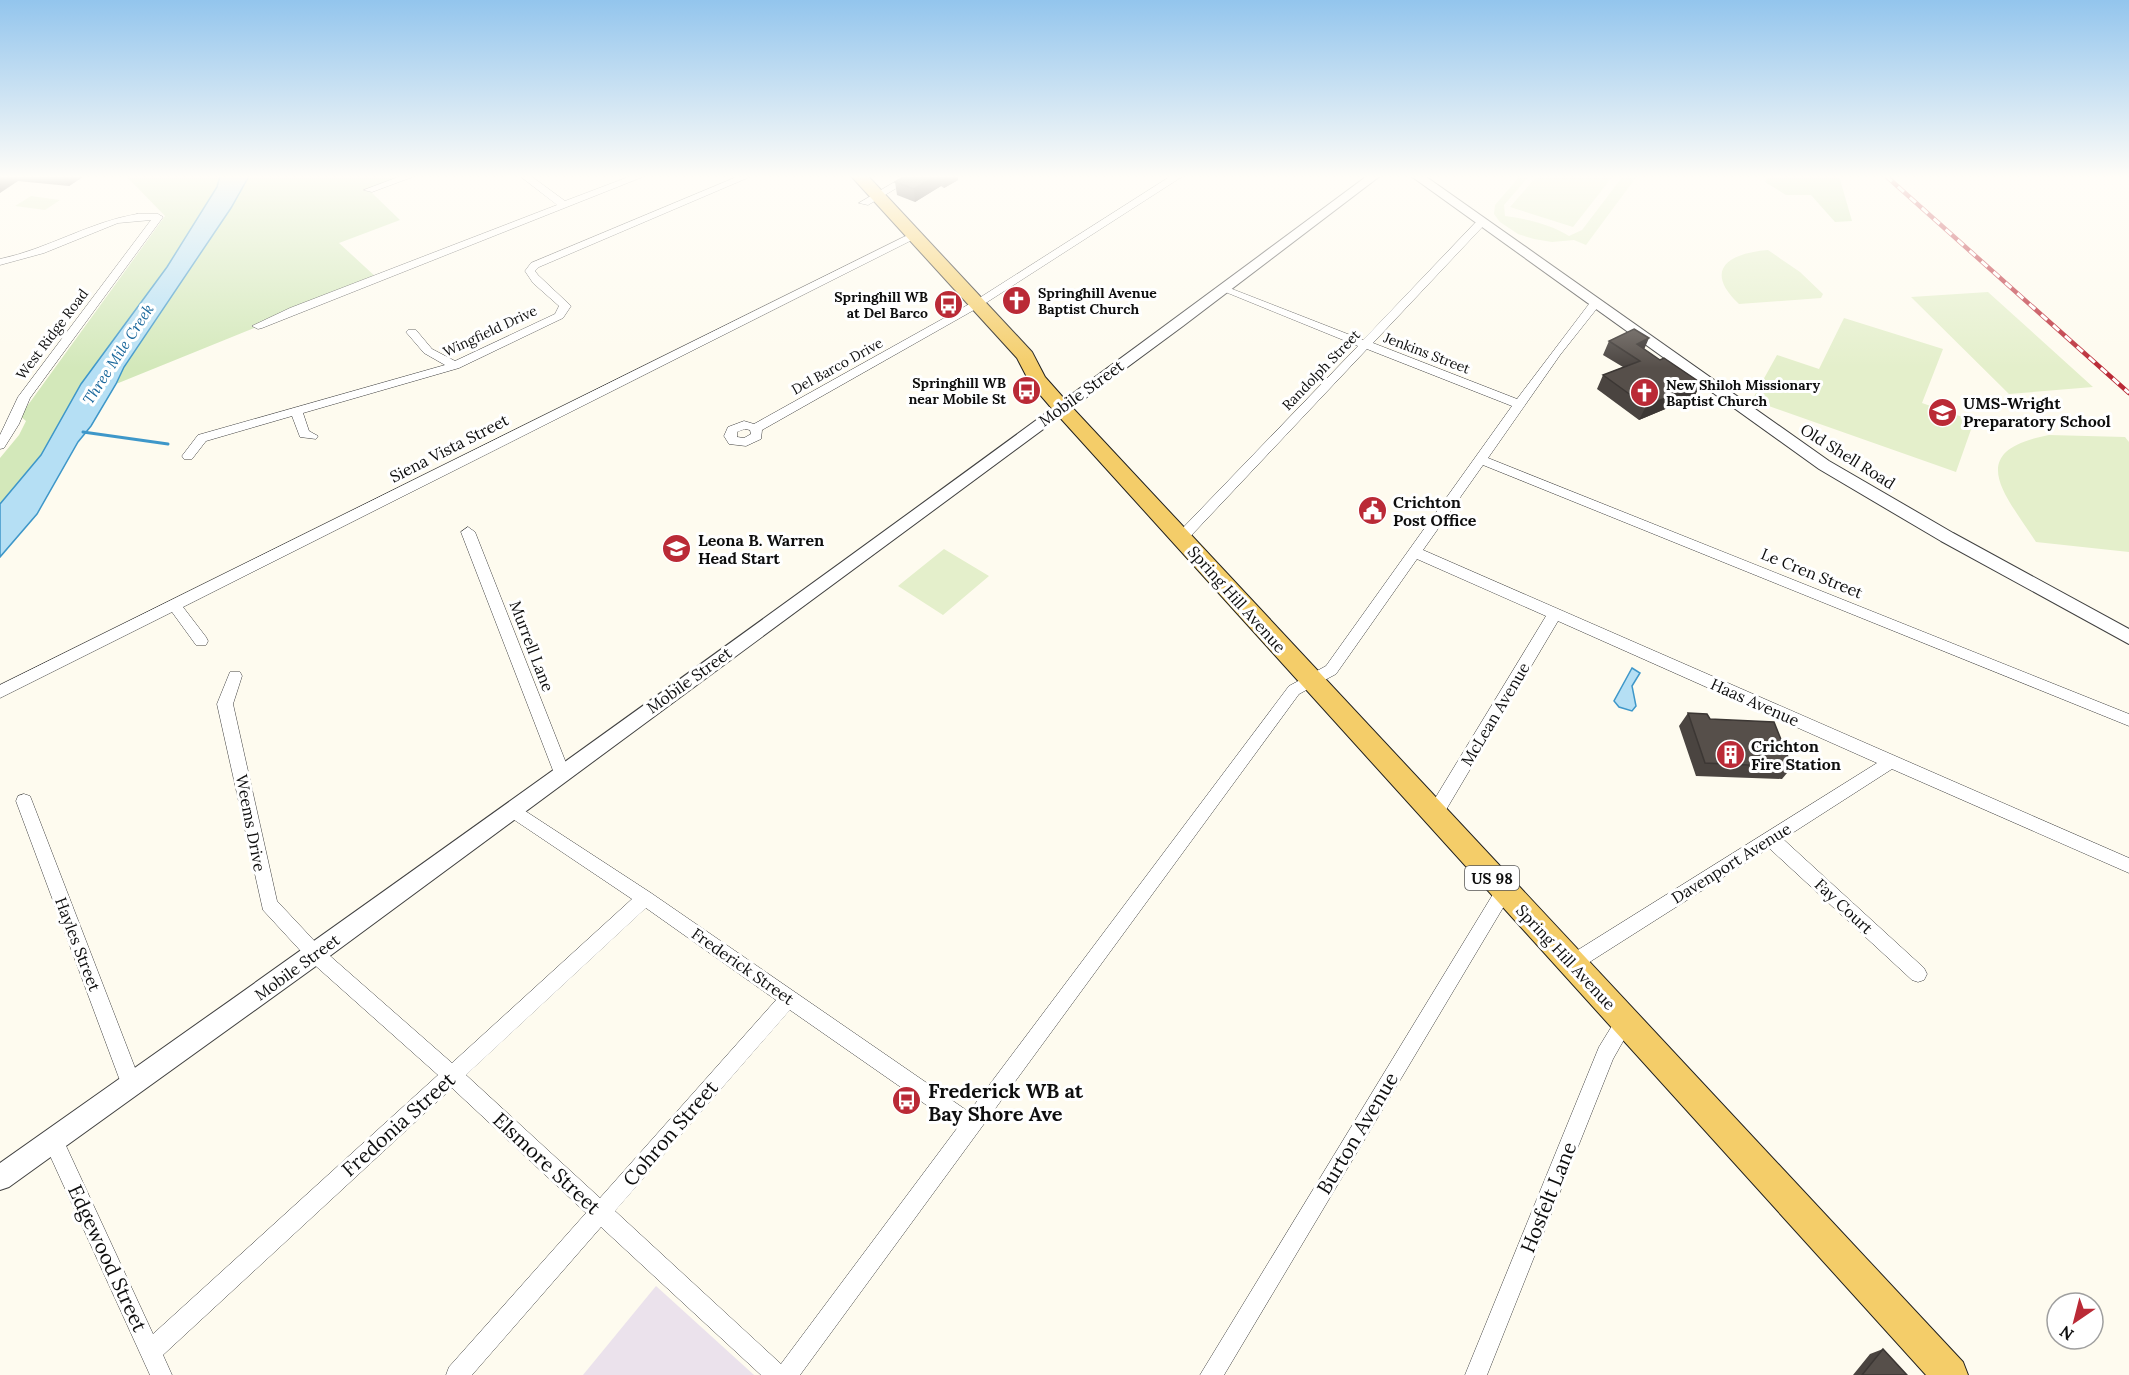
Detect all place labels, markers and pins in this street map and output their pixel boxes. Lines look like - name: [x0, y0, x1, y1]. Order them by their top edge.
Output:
- place label: Springhill Avenue Baptist Church: [1038, 284, 1157, 318]
- church icon: Springhill Avenue Baptist Church: [1001, 285, 1033, 317]
- place label: Springhill WB at Del Barco: [834, 288, 928, 322]
- bus stop icon: Springhill WB at Del Barco: [933, 289, 965, 321]
- place label: Springhill WB near Mobile St: [908, 374, 1006, 408]
- bus stop icon: Springhill WB near Mobile St: [1011, 375, 1043, 407]
- place label: New Shiloh Missionary Baptist Church: [1666, 376, 1821, 410]
- church icon: New Shiloh Missionary Baptist Church: [1629, 377, 1661, 409]
- place label: UMS-Wright Preparatory School: [1963, 393, 2111, 431]
- school or university icon: UMS-Wright Preparatory School: [1926, 396, 1958, 428]
- place label: Crichton Post Office: [1393, 492, 1477, 530]
- public building icon: Crichton Post Office: [1356, 495, 1388, 527]
- place label: Leona B. Warren Head Start: [698, 530, 824, 568]
- school or university icon: Leona B. Warren Head Start: [661, 533, 693, 565]
- place label: Crichton Fire Station: [1751, 736, 1841, 774]
- building icon: Crichton Fire Station: [1714, 739, 1746, 771]
- place label: Frederick WB at Bay Shore Ave: [928, 1078, 1084, 1126]
- bus stop icon: Frederick WB at Bay Shore Ave: [891, 1085, 923, 1117]

